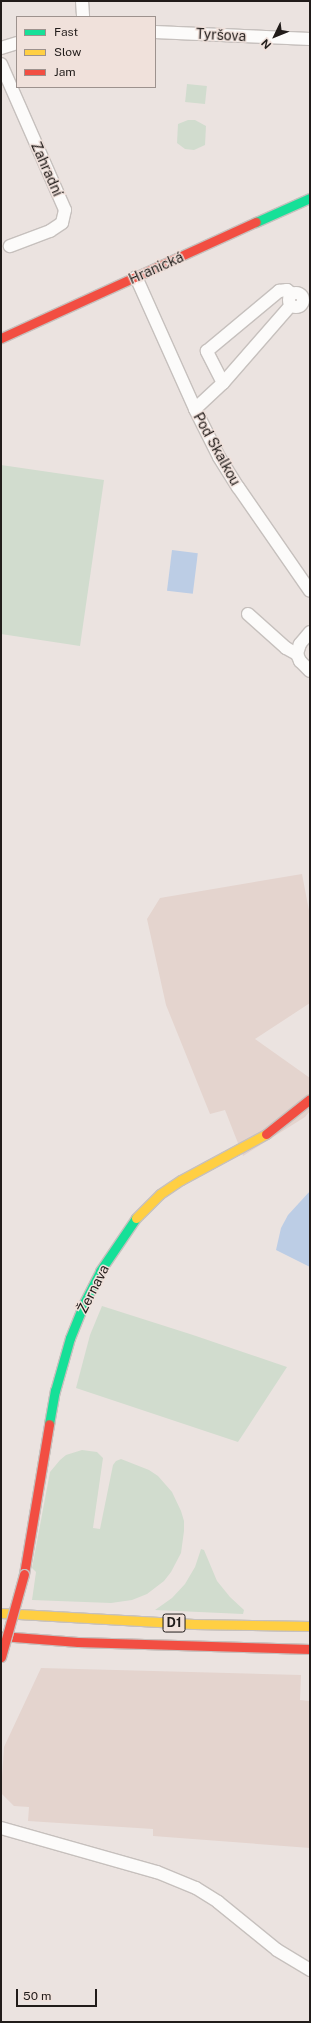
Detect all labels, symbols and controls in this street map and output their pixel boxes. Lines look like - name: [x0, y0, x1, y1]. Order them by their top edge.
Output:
- legend: [16, 16, 156, 88]
- north arrow: [255, 16, 295, 56]
- text: Fast: [54, 25, 78, 39]
- street label: Tyršova: [196, 25, 246, 45]
- text: N: [259, 37, 274, 51]
- text: Slow: [54, 45, 81, 59]
- text: Jam: [54, 65, 76, 79]
- street label: Zahradní: [28, 139, 66, 199]
- street label: Hranická: [126, 248, 186, 288]
- street label: Pod Skalkou: [190, 410, 244, 488]
- street label: Žernava: [74, 1262, 112, 1316]
- road number: D1: [162, 1612, 186, 1634]
- scale bar: [18, 1981, 99, 2007]
- text: 50 m: [23, 1989, 51, 2003]

